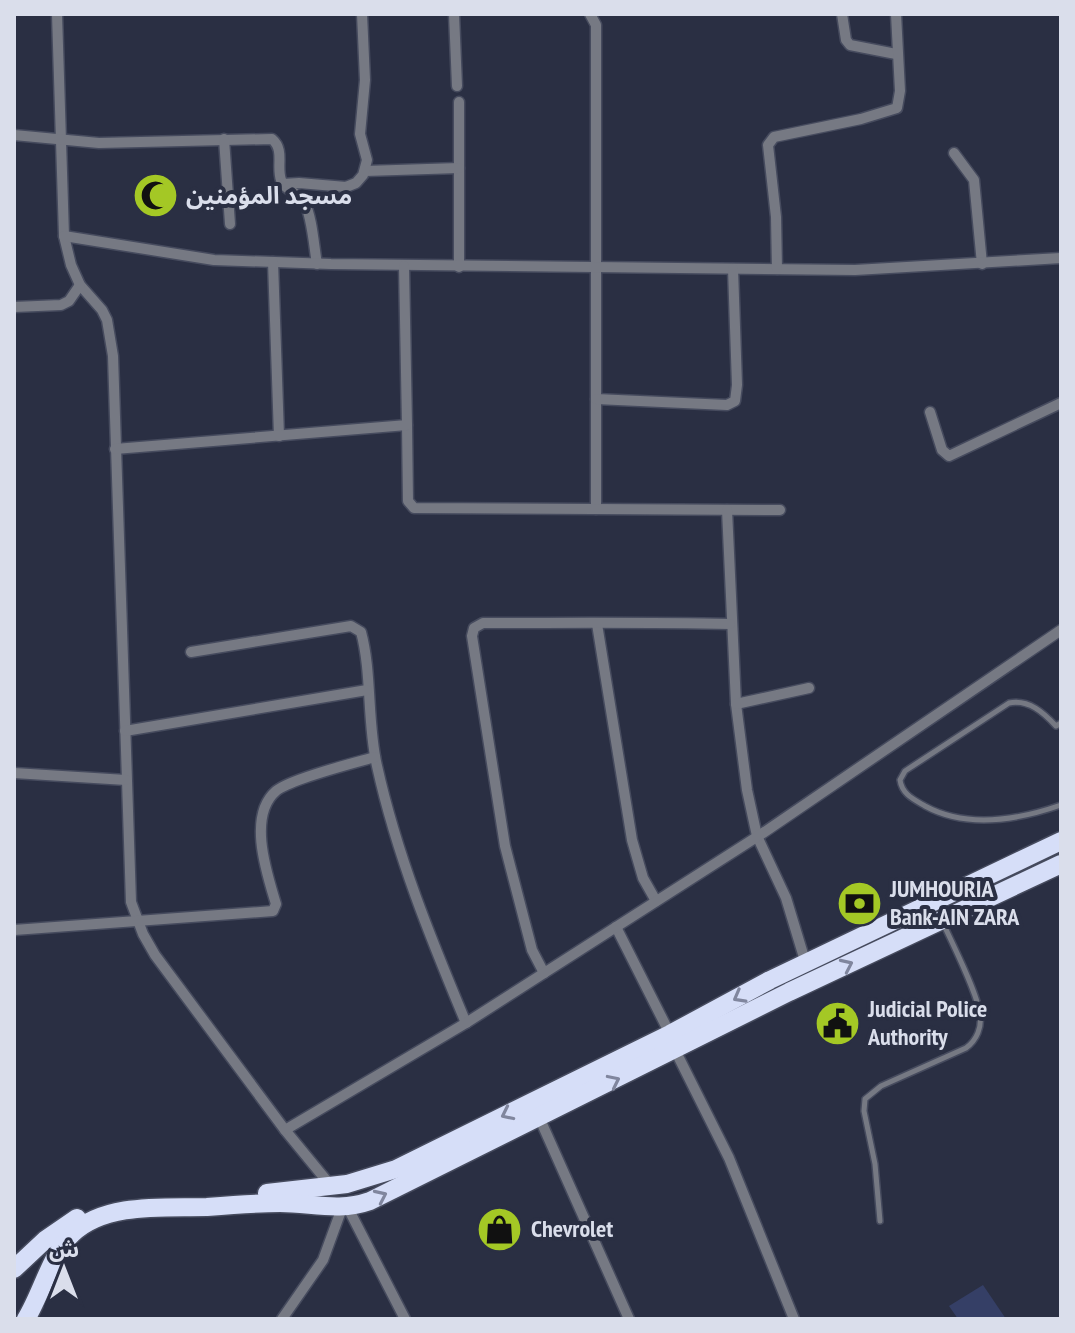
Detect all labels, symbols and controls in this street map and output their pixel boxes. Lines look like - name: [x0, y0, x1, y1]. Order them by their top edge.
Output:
- mosque icon: مسجد المؤمنين: [131, 172, 179, 220]
- place label: مسجد المؤمنين: [186, 180, 352, 211]
- place label: JUMHOURIA Bank-AIN ZARA: [889, 873, 1020, 932]
- bank icon: JUMHOURIA Bank-AIN ZARA: [835, 879, 883, 927]
- one-way arrow: [838, 959, 853, 975]
- one-way arrow: [732, 987, 747, 1002]
- place label: Judicial Police Authority: [867, 993, 987, 1052]
- public building icon: Judicial Police Authority: [813, 999, 861, 1047]
- one-way arrow: [605, 1075, 620, 1090]
- one-way arrow: [501, 1105, 515, 1121]
- one-way arrow: [372, 1190, 387, 1206]
- shop icon: Chevrolet: [476, 1205, 524, 1253]
- place label: Chevrolet: [531, 1213, 613, 1244]
- north arrow: [24, 1229, 104, 1309]
- text: ش: [49, 1235, 79, 1263]

